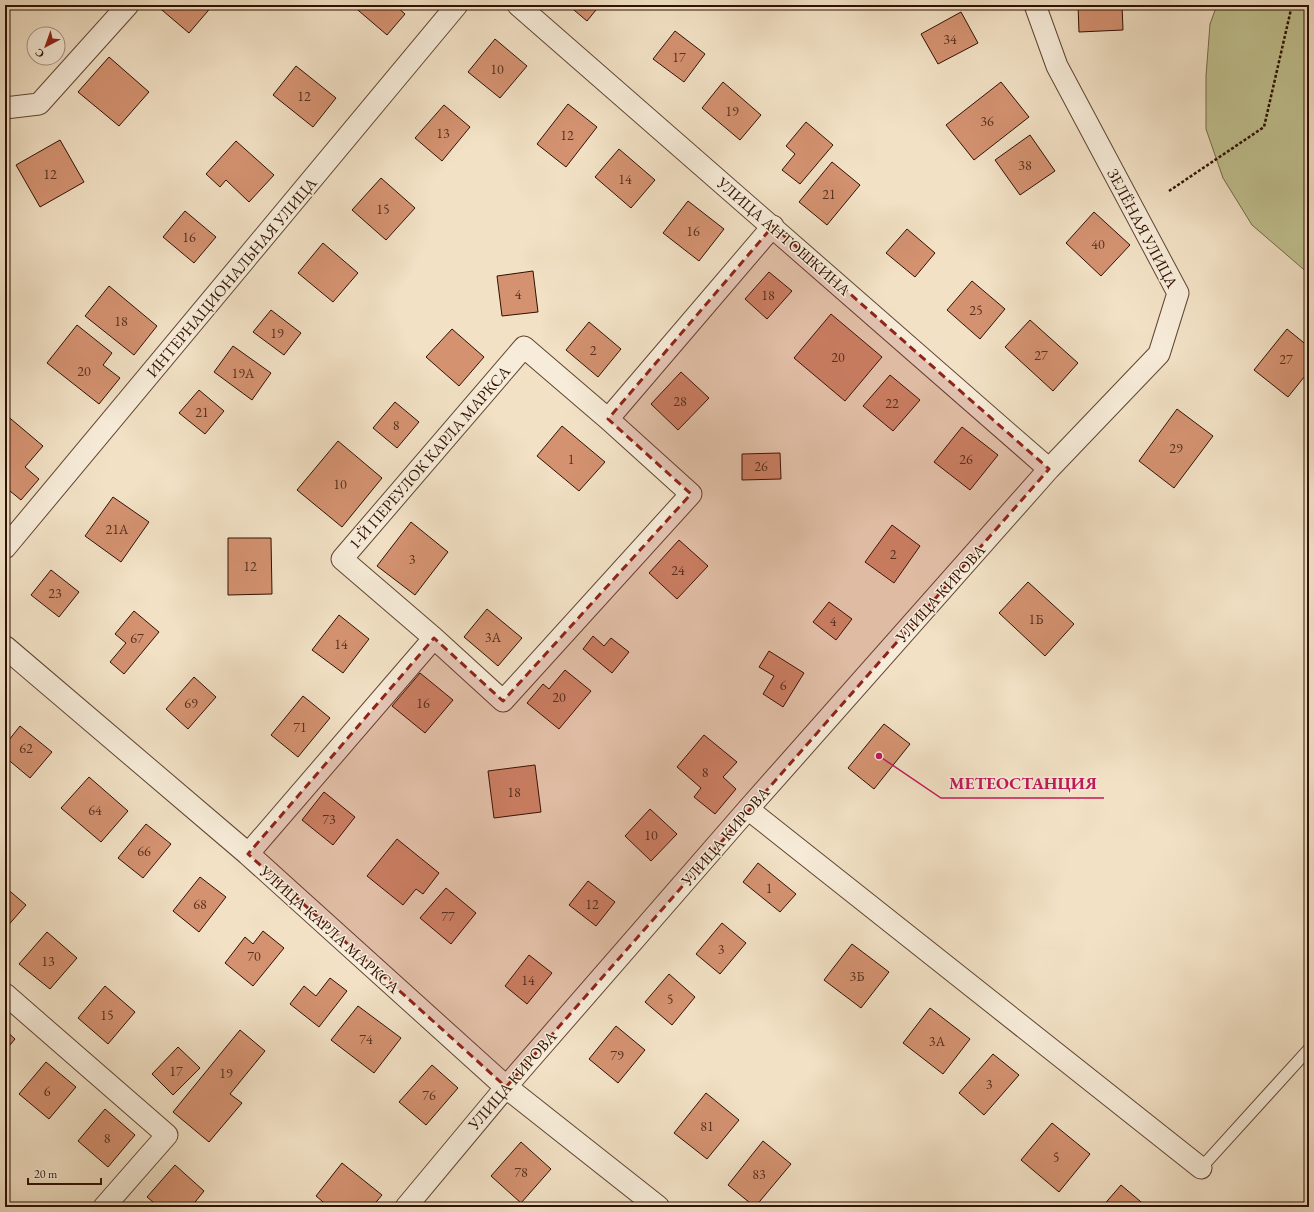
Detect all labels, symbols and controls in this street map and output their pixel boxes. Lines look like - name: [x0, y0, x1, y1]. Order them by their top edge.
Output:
- north arrow: [26, 26, 66, 66]
- house number: 34: [943, 30, 957, 48]
- text: С: [32, 46, 47, 61]
- house number: 17: [672, 48, 686, 66]
- house number: 10: [490, 60, 504, 78]
- house number: 12: [297, 87, 311, 105]
- house number: 19: [725, 102, 739, 120]
- house number: 36: [980, 112, 994, 130]
- house number: 13: [436, 124, 450, 142]
- house number: 12: [560, 126, 574, 144]
- house number: 38: [1018, 156, 1032, 174]
- house number: 12: [43, 165, 57, 183]
- street label: ЗЕЛЁНАЯ УЛИЦА: [1102, 165, 1183, 292]
- house number: 14: [618, 170, 632, 188]
- street label: ИНТЕРНАЦИОНАЛЬНАЯ УЛИЦА: [141, 172, 322, 382]
- street label: УЛИЦА АНТОШКИНА: [712, 172, 856, 301]
- house number: 21: [822, 185, 836, 203]
- house number: 15: [376, 200, 390, 218]
- house number: 16: [686, 222, 700, 240]
- house number: 16: [182, 228, 196, 246]
- house number: 40: [1091, 235, 1105, 253]
- house number: 4: [515, 285, 522, 303]
- house number: 18: [761, 286, 775, 304]
- house number: 25: [969, 301, 983, 319]
- house number: 18: [114, 312, 128, 330]
- house number: 19: [270, 324, 284, 342]
- house number: 2: [590, 341, 597, 359]
- house number: 27: [1034, 346, 1048, 364]
- house number: 20: [831, 348, 845, 366]
- house number: 27: [1279, 350, 1293, 368]
- street label: 1-Й ПЕРЕУЛОК КАРЛА МАРКСА: [344, 361, 515, 553]
- house number: 20: [77, 362, 91, 380]
- house number: 19А: [231, 364, 255, 382]
- house number: 28: [673, 392, 687, 410]
- house number: 22: [885, 394, 899, 412]
- house number: 21: [195, 403, 209, 421]
- house number: 8: [393, 416, 400, 434]
- house number: 29: [1169, 439, 1183, 457]
- house number: 1: [568, 450, 574, 468]
- house number: 26: [959, 450, 973, 468]
- house number: 26: [754, 457, 768, 475]
- house number: 10: [333, 475, 347, 493]
- house number: 21А: [105, 520, 129, 538]
- street label: УЛИЦА КИРОВА: [890, 539, 991, 648]
- house number: 2: [890, 545, 897, 563]
- house number: 3: [409, 550, 416, 568]
- house number: 12: [243, 557, 257, 575]
- house number: 24: [671, 561, 685, 579]
- house number: 23: [48, 584, 62, 602]
- house number: 1Б: [1029, 610, 1043, 628]
- house number: 4: [830, 612, 837, 630]
- house number: 3А: [485, 628, 502, 646]
- house number: 67: [130, 629, 144, 647]
- house number: 14: [334, 635, 348, 653]
- house number: 6: [780, 676, 787, 694]
- house number: 20: [552, 688, 566, 706]
- house number: 69: [184, 694, 198, 712]
- house number: 16: [416, 694, 430, 712]
- house number: 71: [293, 718, 307, 736]
- house number: 62: [19, 739, 33, 757]
- house number: 8: [702, 763, 709, 781]
- callout: МЕТЕОСТАНЦИЯ: [941, 769, 1104, 798]
- text: МЕТЕОСТАНЦИЯ: [949, 772, 1097, 794]
- street label: УЛИЦА КИРОВА: [676, 782, 775, 891]
- house number: 18: [507, 783, 521, 801]
- house number: 64: [88, 801, 102, 819]
- house number: 73: [322, 810, 336, 828]
- house number: 10: [644, 826, 658, 844]
- house number: 66: [137, 842, 151, 860]
- street label: УЛИЦА КАРЛА МАРКСА: [254, 860, 405, 999]
- house number: 1: [766, 879, 772, 897]
- house number: 68: [193, 895, 207, 913]
- house number: 12: [585, 895, 599, 913]
- house number: 77: [441, 907, 455, 925]
- house number: 3: [718, 940, 725, 958]
- house number: 70: [247, 947, 261, 965]
- house number: 13: [41, 952, 55, 970]
- house number: 3Б: [850, 967, 864, 985]
- house number: 14: [521, 971, 535, 989]
- house number: 5: [667, 990, 673, 1008]
- house number: 15: [100, 1006, 114, 1024]
- street label: УЛИЦА КИРОВА: [463, 1026, 562, 1135]
- house number: 74: [359, 1030, 373, 1048]
- house number: 3А: [929, 1032, 946, 1050]
- house number: 79: [610, 1046, 624, 1064]
- house number: 17: [169, 1062, 183, 1080]
- house number: 19: [219, 1064, 233, 1082]
- house number: 3: [986, 1075, 993, 1093]
- house number: 6: [44, 1082, 51, 1100]
- house number: 76: [422, 1086, 436, 1104]
- house number: 81: [700, 1117, 714, 1135]
- house number: 8: [104, 1129, 111, 1147]
- house number: 5: [1053, 1148, 1059, 1166]
- scale bar: [28, 1160, 101, 1186]
- house number: 78: [514, 1163, 528, 1181]
- house number: 83: [752, 1165, 766, 1183]
- text: 20 m: [34, 1166, 58, 1182]

